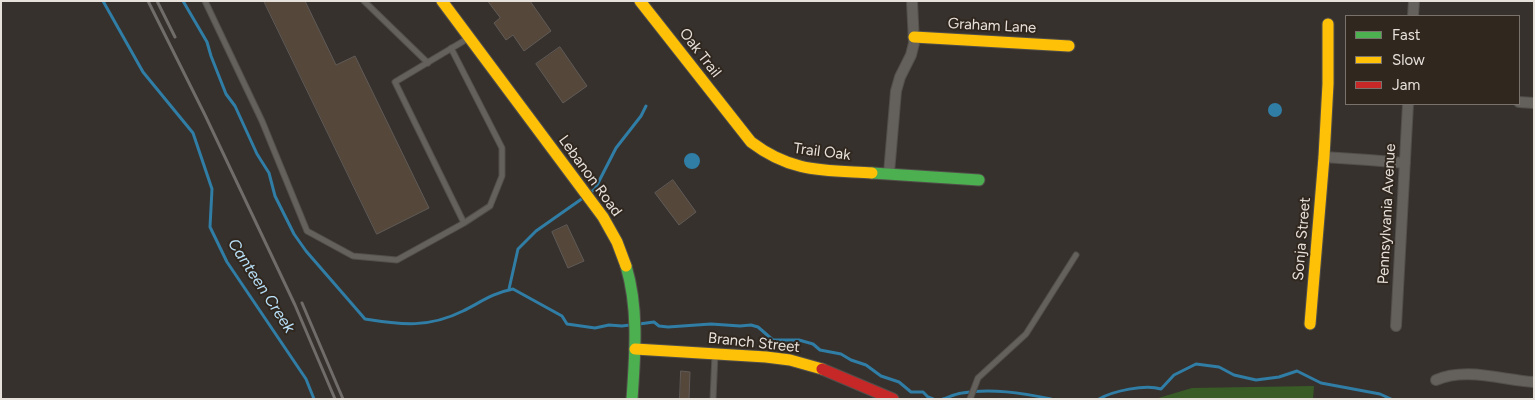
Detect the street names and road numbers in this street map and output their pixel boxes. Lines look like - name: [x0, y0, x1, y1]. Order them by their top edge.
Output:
- street label: Graham Lane: [947, 15, 1037, 37]
- street label: Oak Trail: [675, 25, 725, 81]
- street label: Lebanon Road: [554, 132, 626, 220]
- street label: Trail Oak: [792, 140, 852, 164]
- street label: Pennsylvania Avenue: [1374, 143, 1400, 285]
- street label: Sonja Street: [1289, 197, 1315, 281]
- street label: Branch Street: [707, 329, 801, 357]

